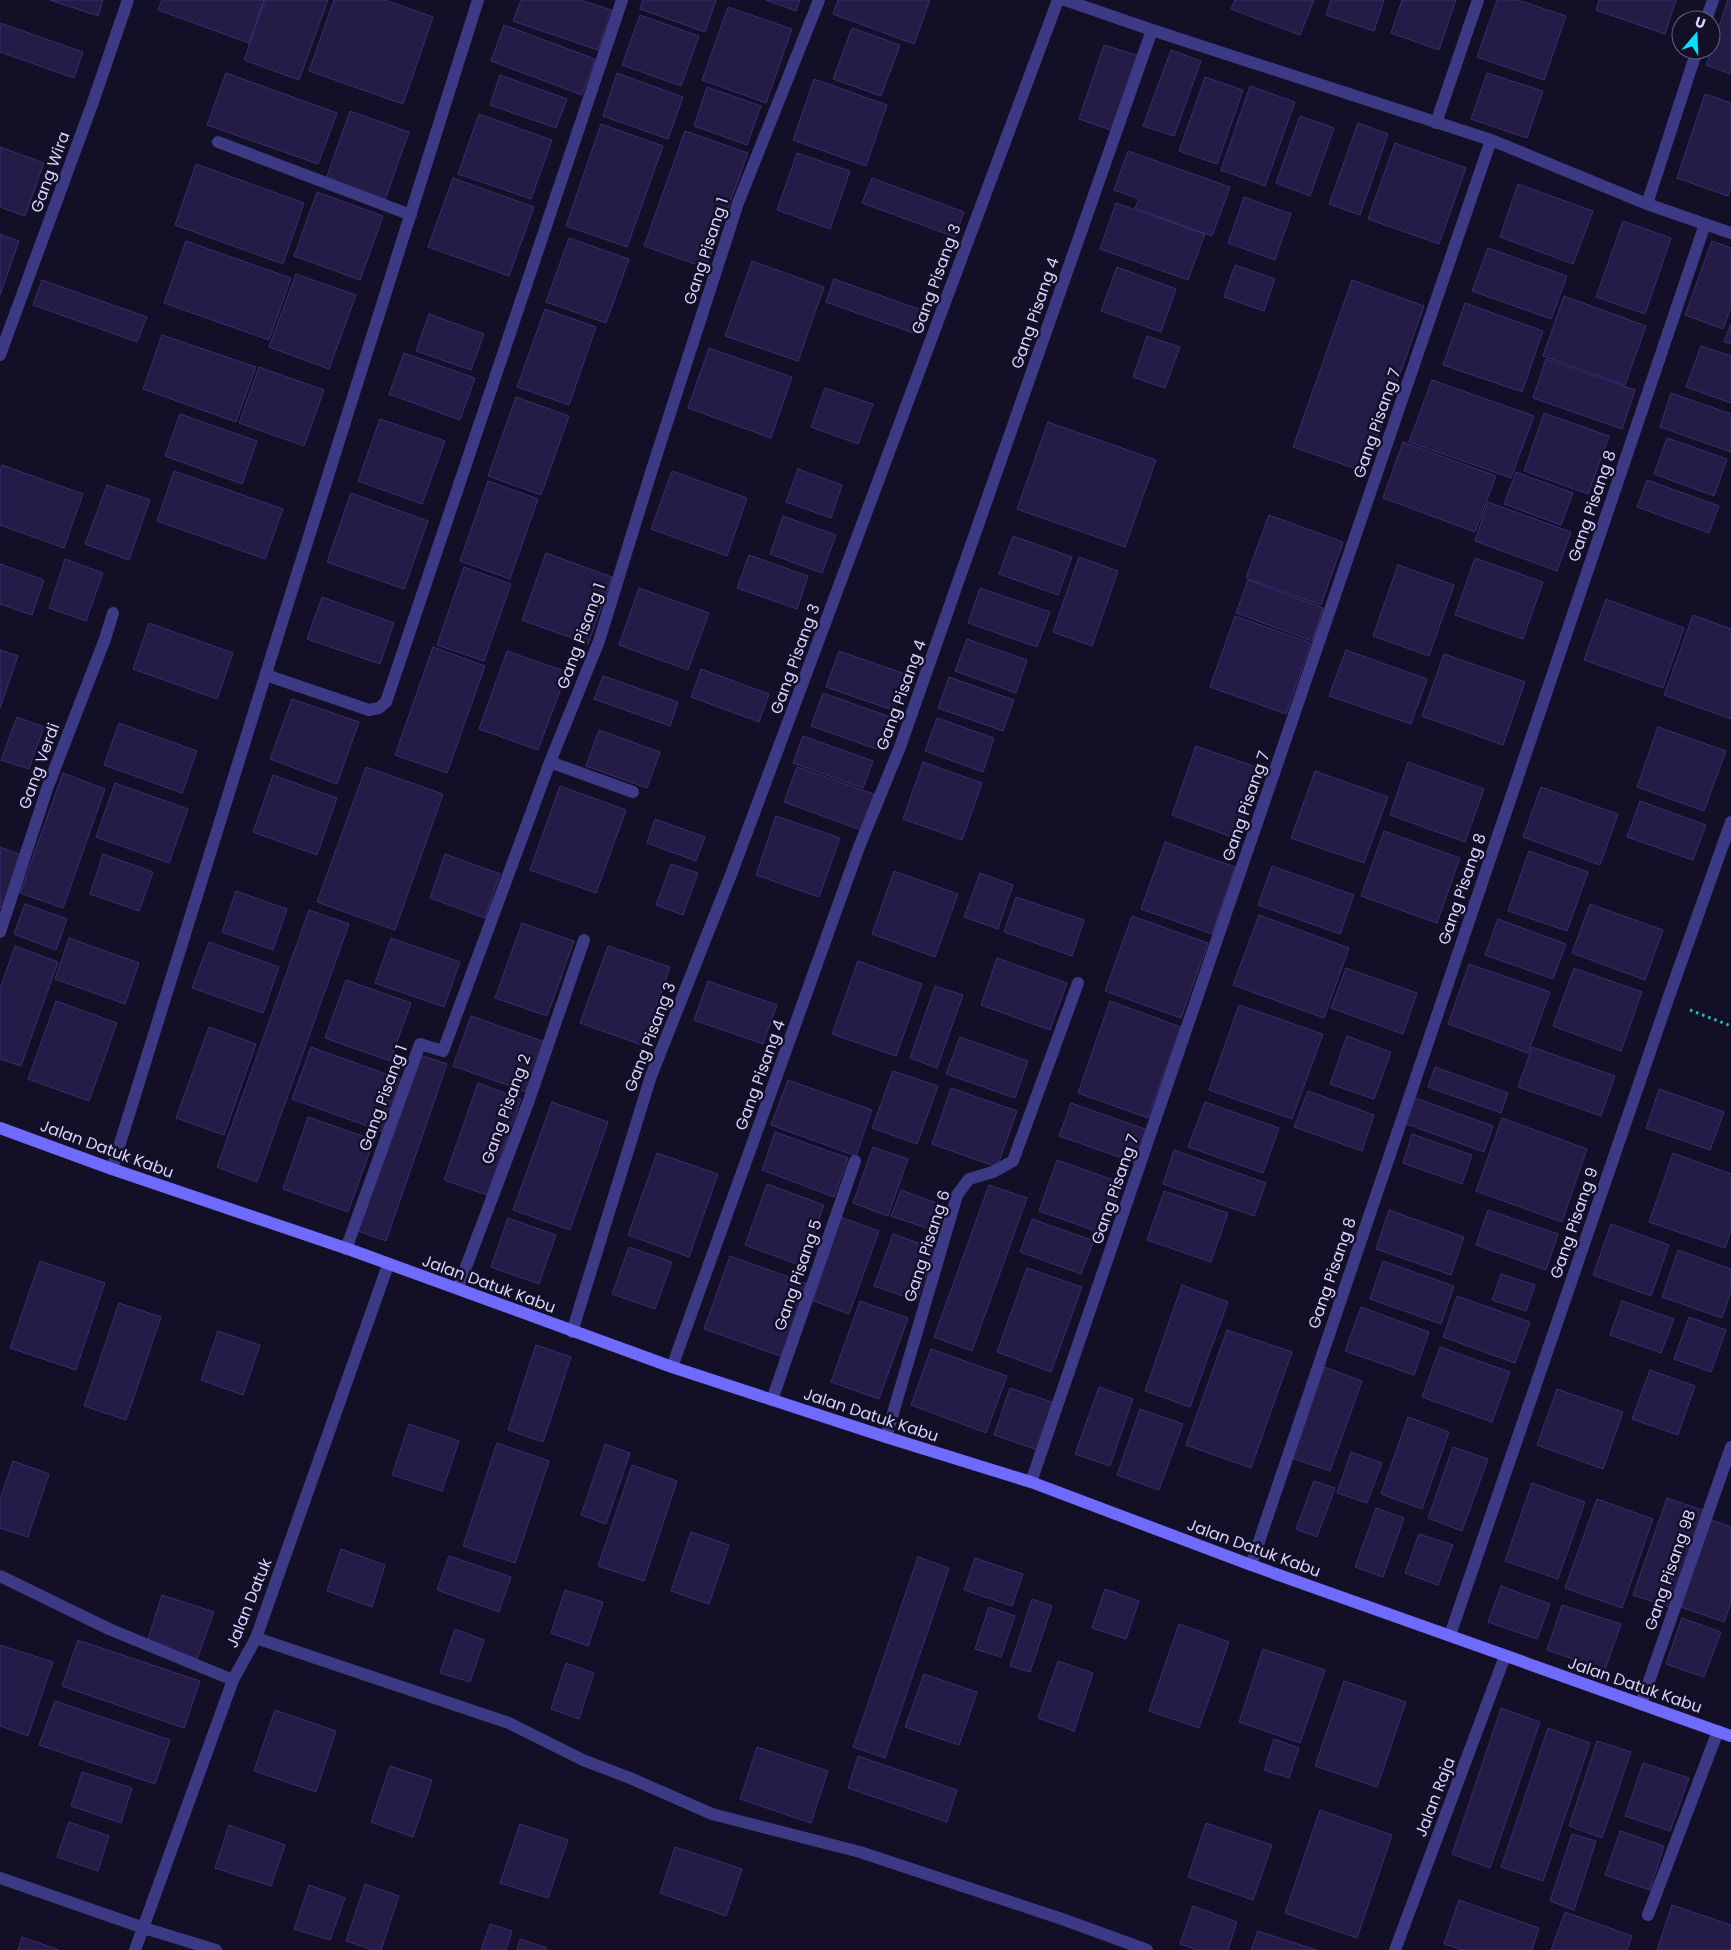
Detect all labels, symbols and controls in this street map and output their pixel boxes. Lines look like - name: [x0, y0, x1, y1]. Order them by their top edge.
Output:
- north arrow: [1671, 10, 1721, 60]
- text: U: [1692, 12, 1708, 34]
- street label: Gang Wira: [25, 128, 75, 216]
- street label: Gang Pisang 1: [678, 194, 734, 308]
- street label: Gang Pisang 3: [905, 221, 967, 337]
- street label: Gang Pisang 4: [1005, 254, 1065, 372]
- street label: Gang Pisang 7: [1347, 365, 1407, 481]
- street label: Gang Pisang 8: [1562, 447, 1622, 565]
- street label: Gang Pisang 1: [551, 580, 611, 692]
- street label: Gang Pisang 3: [764, 601, 826, 717]
- street label: Gang Pisang 4: [870, 636, 932, 754]
- street label: Gang Verdi: [13, 720, 65, 812]
- street label: Gang Pisang 7: [1216, 748, 1276, 864]
- street label: Gang Pisang 8: [1432, 830, 1492, 948]
- street label: Gang Pisang 3: [619, 979, 681, 1095]
- street label: Gang Pisang 4: [729, 1016, 791, 1134]
- street label: Gang Pisang 1: [353, 1042, 413, 1154]
- street label: Gang Pisang 2: [475, 1051, 537, 1167]
- street label: Jalan Datuk Kabu: [37, 1114, 177, 1184]
- street label: Gang Pisang 7: [1085, 1131, 1145, 1247]
- street label: Gang Pisang 9: [1544, 1164, 1604, 1282]
- street label: Gang Pisang 6: [898, 1187, 956, 1305]
- street label: Gang Pisang 8: [1302, 1214, 1362, 1332]
- street label: Gang Pisang 5: [768, 1216, 828, 1334]
- street label: Jalan Datuk Kabu: [419, 1249, 559, 1319]
- street label: Jalan Datuk Kabu: [801, 1382, 941, 1448]
- street label: Gang Pisang 9B: [1639, 1506, 1701, 1633]
- street label: Jalan Datuk Kabu: [1184, 1513, 1324, 1583]
- street label: Jalan Datuk: [221, 1554, 278, 1651]
- street label: Jalan Datuk Kabu: [1565, 1651, 1705, 1719]
- street label: Jalan Raja: [1409, 1754, 1461, 1840]

